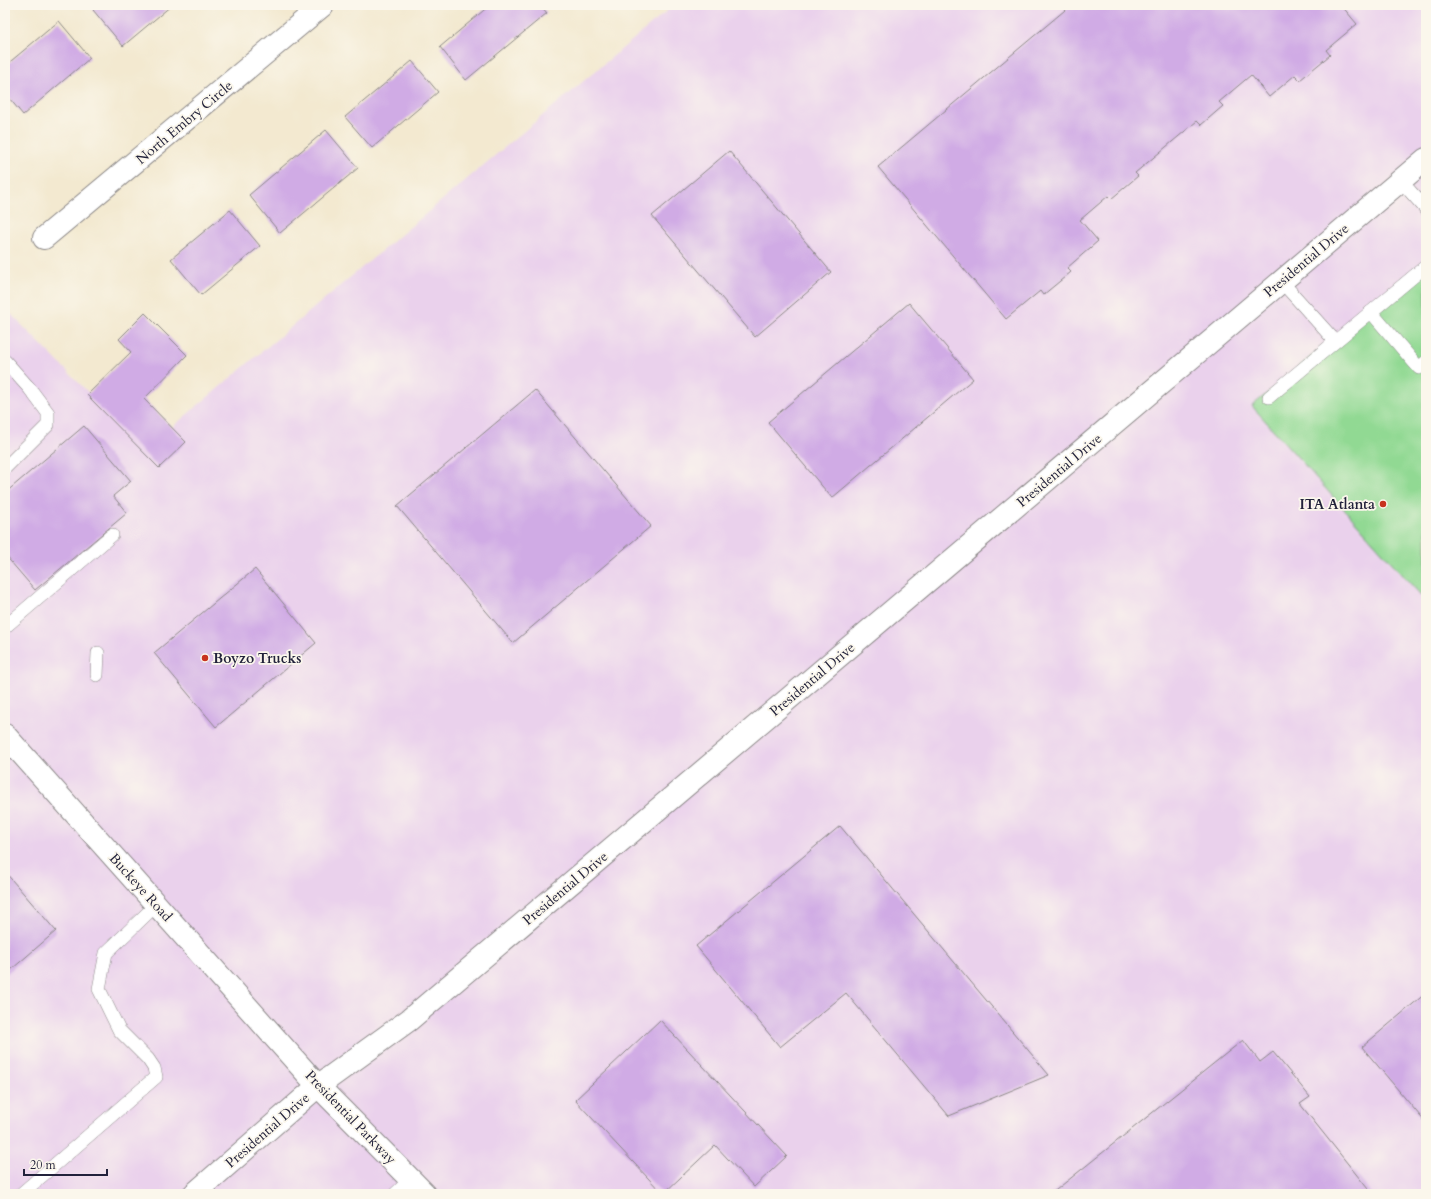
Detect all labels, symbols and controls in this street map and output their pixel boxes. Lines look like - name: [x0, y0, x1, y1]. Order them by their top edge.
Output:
- street label: North Embry Circle: [132, 76, 237, 168]
- street label: Presidential Drive: [1260, 219, 1353, 302]
- street label: Presidential Drive: [1013, 429, 1106, 512]
- place label: ITA Atlanta: [1299, 495, 1375, 514]
- marker: ITA Atlanta: [1378, 499, 1388, 509]
- street label: Presidential Drive: [766, 638, 859, 721]
- place label: Boyzo Trucks: [213, 649, 301, 668]
- marker: Boyzo Trucks: [200, 653, 210, 663]
- street label: Presidential Drive: [519, 847, 612, 930]
- street label: Buckeye Road: [105, 849, 177, 926]
- street label: Presidential Parkway: [301, 1066, 401, 1169]
- street label: Presidential Drive: [221, 1089, 313, 1172]
- scale bar: [24, 1151, 107, 1177]
- text: 20 m: [30, 1157, 57, 1173]

